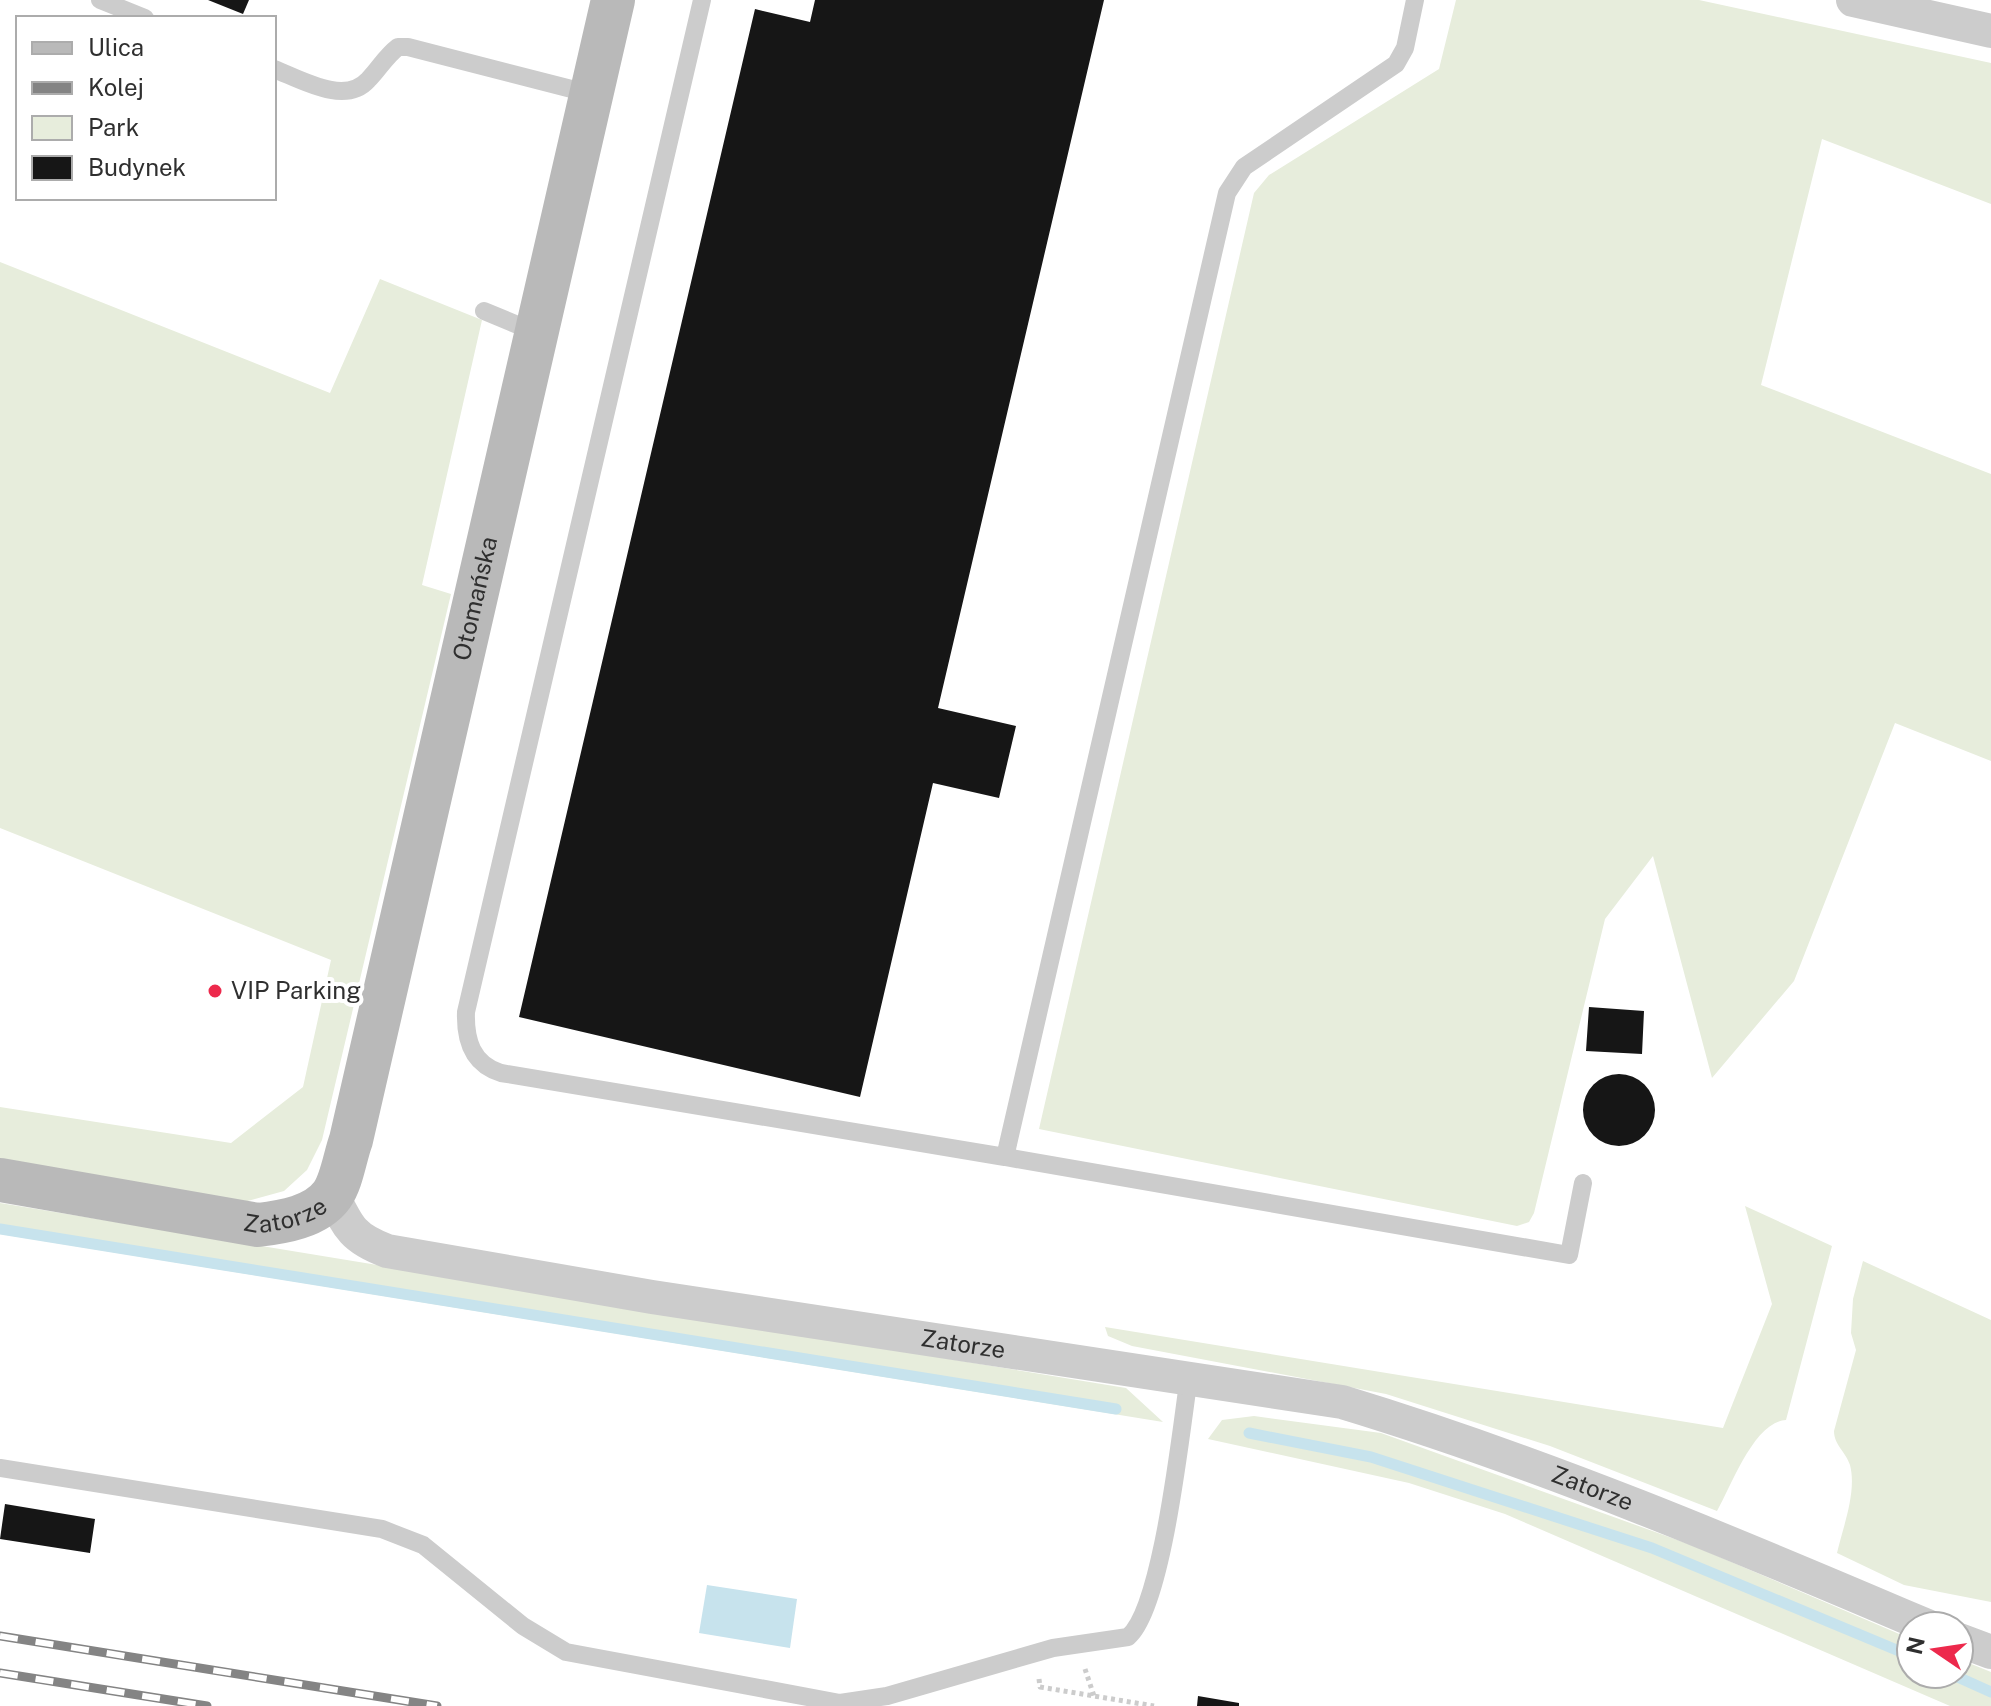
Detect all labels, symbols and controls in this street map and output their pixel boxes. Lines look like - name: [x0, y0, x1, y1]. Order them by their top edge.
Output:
- legend: [16, 16, 276, 200]
- text: Ulica: [88, 33, 144, 61]
- text: Kolej: [88, 73, 144, 101]
- text: Park: [88, 113, 139, 141]
- text: Budynek: [88, 153, 186, 181]
- street label: Otomańska: [447, 534, 502, 663]
- place label: VIP Parking: [231, 976, 361, 1004]
- marker: VIP Parking: [206, 982, 224, 1000]
- street label: Zatorze: [241, 1191, 332, 1238]
- street label: Zatorze: [919, 1323, 1008, 1364]
- street label: Zatorze: [1548, 1459, 1637, 1516]
- north arrow: [1895, 1610, 1975, 1690]
- text: N: [1901, 1634, 1930, 1657]

